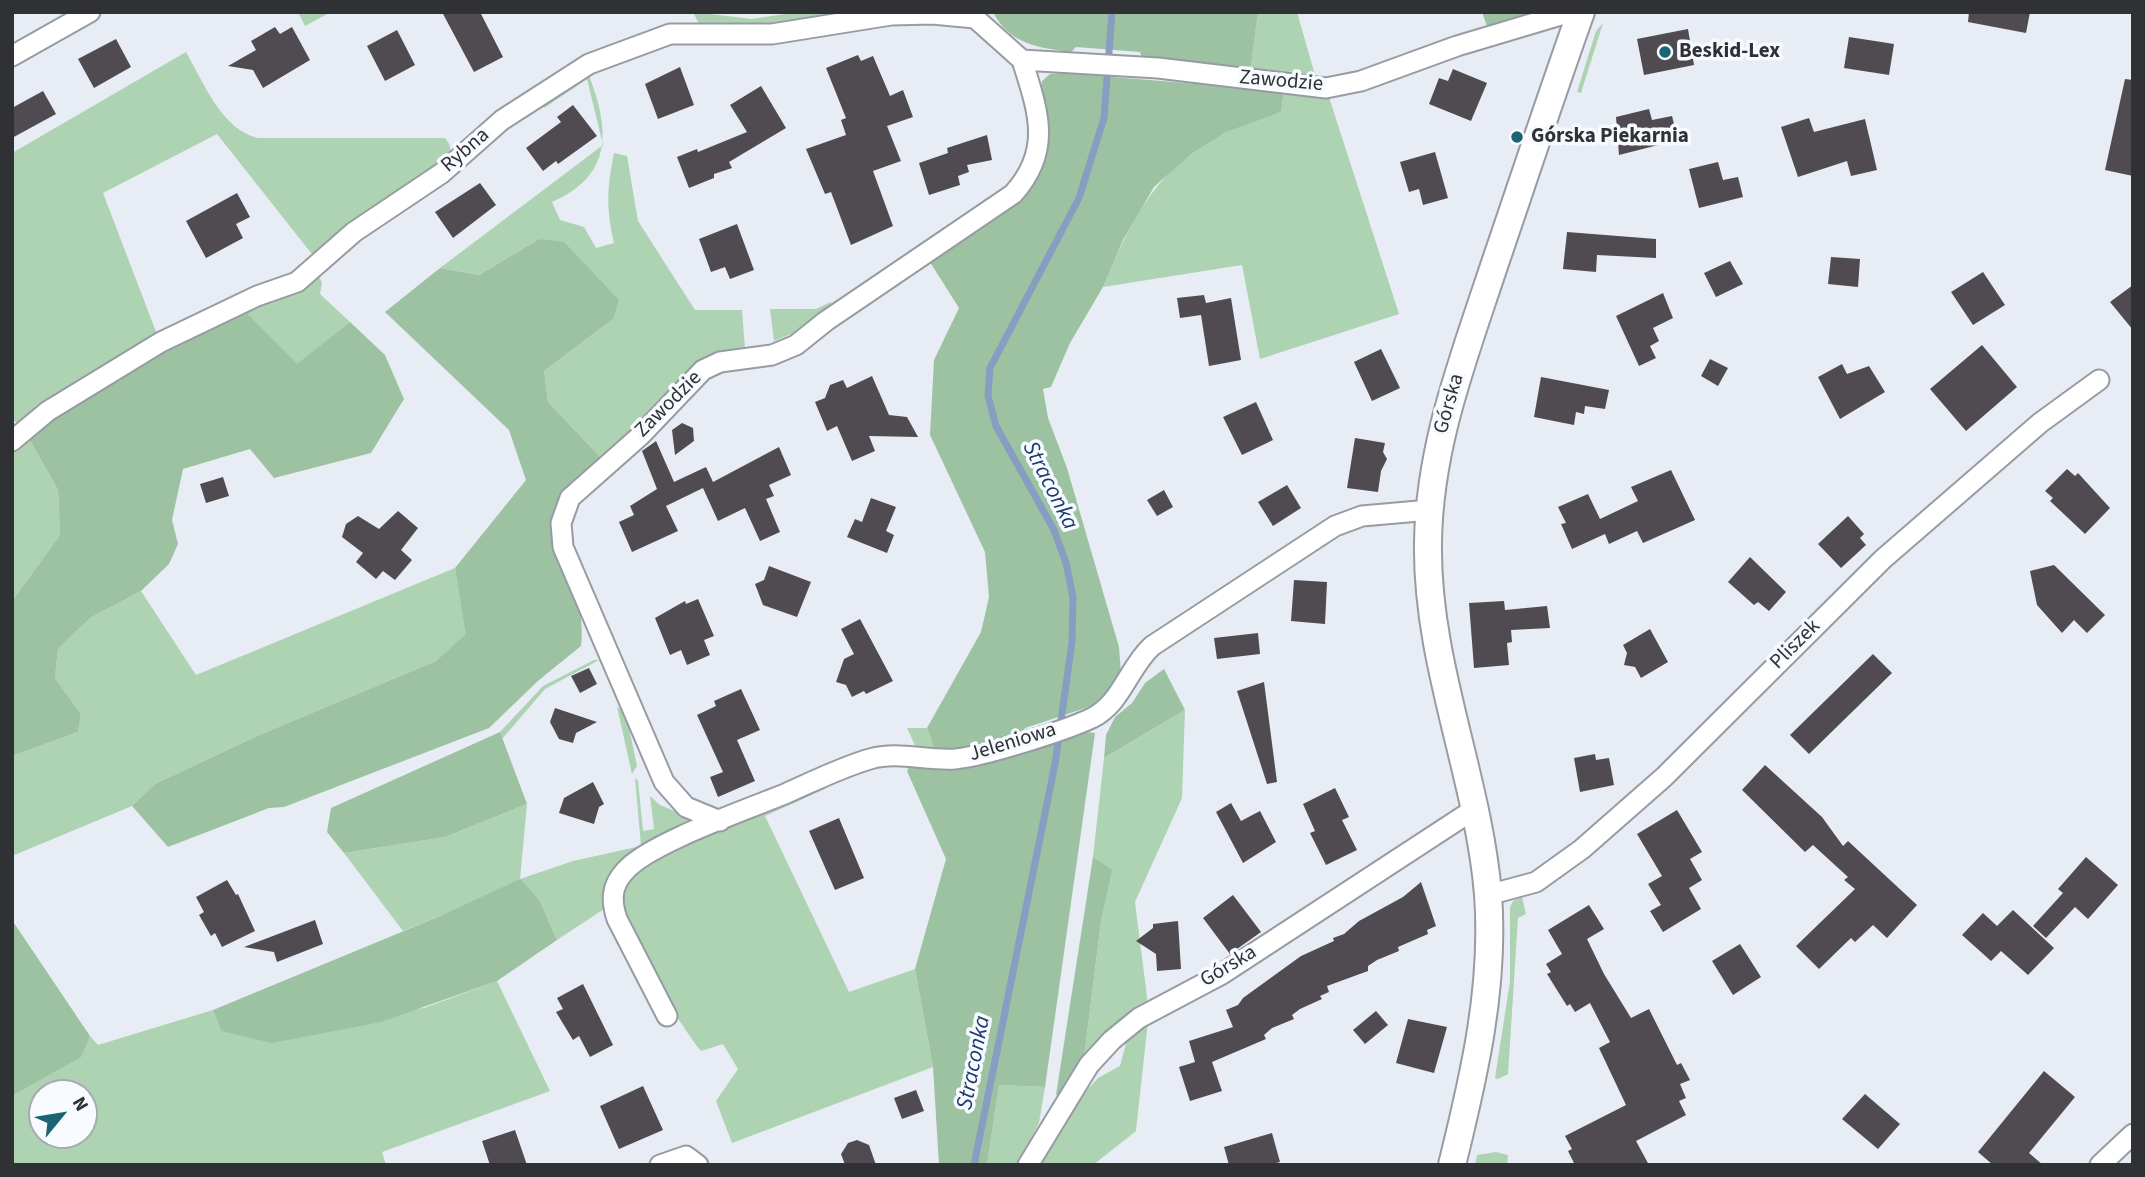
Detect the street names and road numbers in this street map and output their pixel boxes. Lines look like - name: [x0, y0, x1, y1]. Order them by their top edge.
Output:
- street label: Zawodzie: [1238, 66, 1324, 98]
- street label: Rybna: [437, 123, 495, 179]
- street label: Zawodzie: [630, 366, 708, 444]
- street label: Górska: [1429, 371, 1471, 437]
- street label: Pliszek: [1766, 615, 1826, 675]
- street label: Jeleniowa: [966, 718, 1060, 768]
- street label: Górska: [1196, 940, 1262, 994]

